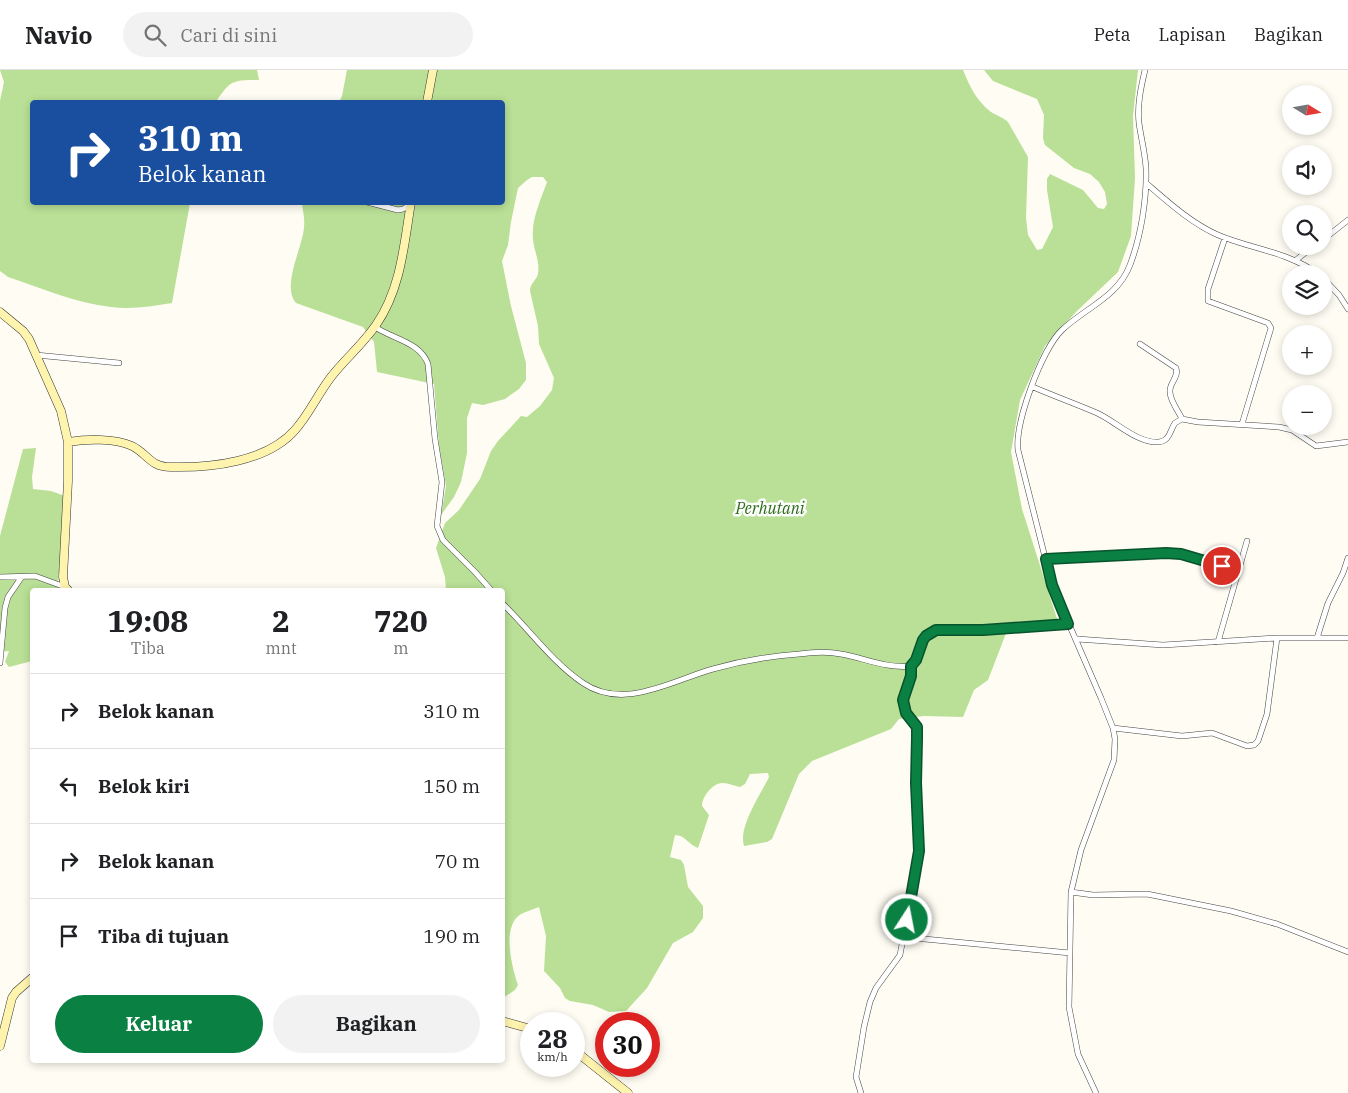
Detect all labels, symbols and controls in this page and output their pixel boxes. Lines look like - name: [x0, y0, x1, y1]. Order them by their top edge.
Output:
- search box: [123, 12, 473, 57]
- text: Navio: [25, 19, 93, 51]
- icon: search: [141, 21, 169, 49]
- text: Cari di sini: [181, 23, 277, 47]
- text: Peta: [1094, 23, 1131, 46]
- text: Lapisan: [1159, 23, 1226, 46]
- text: Bagikan: [1254, 23, 1323, 46]
- north arrow: [1282, 85, 1332, 135]
- map controls: [1282, 85, 1332, 435]
- text: 310 m: [138, 115, 243, 161]
- icon: right: [55, 120, 120, 185]
- button: sound: [1282, 145, 1332, 195]
- text: Belok kanan: [138, 159, 266, 188]
- button: search: [1282, 205, 1332, 255]
- button: layers: [1282, 265, 1332, 315]
- button: +: [1282, 325, 1332, 375]
- button: −: [1282, 385, 1332, 435]
- park label: Perhutani: [734, 498, 805, 518]
- pin: [1201, 545, 1243, 587]
- icon: arrive: [1208, 552, 1236, 580]
- text: 19:08: [107, 601, 188, 640]
- text: 2: [272, 601, 290, 640]
- text: 720: [374, 601, 428, 640]
- text: Tiba: [131, 638, 165, 658]
- text: mnt: [265, 638, 297, 658]
- text: m: [393, 638, 408, 658]
- icon: right: [55, 697, 83, 725]
- text: Belok kanan: [98, 699, 214, 723]
- text: 310 m: [423, 699, 480, 723]
- icon: left: [55, 772, 83, 800]
- text: Belok kiri: [98, 774, 190, 798]
- text: 150 m: [423, 774, 480, 798]
- icon: right: [55, 847, 83, 875]
- text: Belok kanan: [98, 849, 214, 873]
- text: 70 m: [435, 849, 480, 873]
- position arrow: [880, 893, 932, 945]
- icon: arrive: [55, 922, 83, 950]
- text: Tiba di tujuan: [98, 924, 229, 948]
- text: 190 m: [423, 924, 480, 948]
- button: Keluar: [55, 995, 263, 1053]
- button: Bagikan: [273, 995, 480, 1053]
- speed limit sign: 30: [595, 1012, 660, 1077]
- text: 28: [537, 1022, 568, 1055]
- text: km/h: [537, 1049, 568, 1064]

